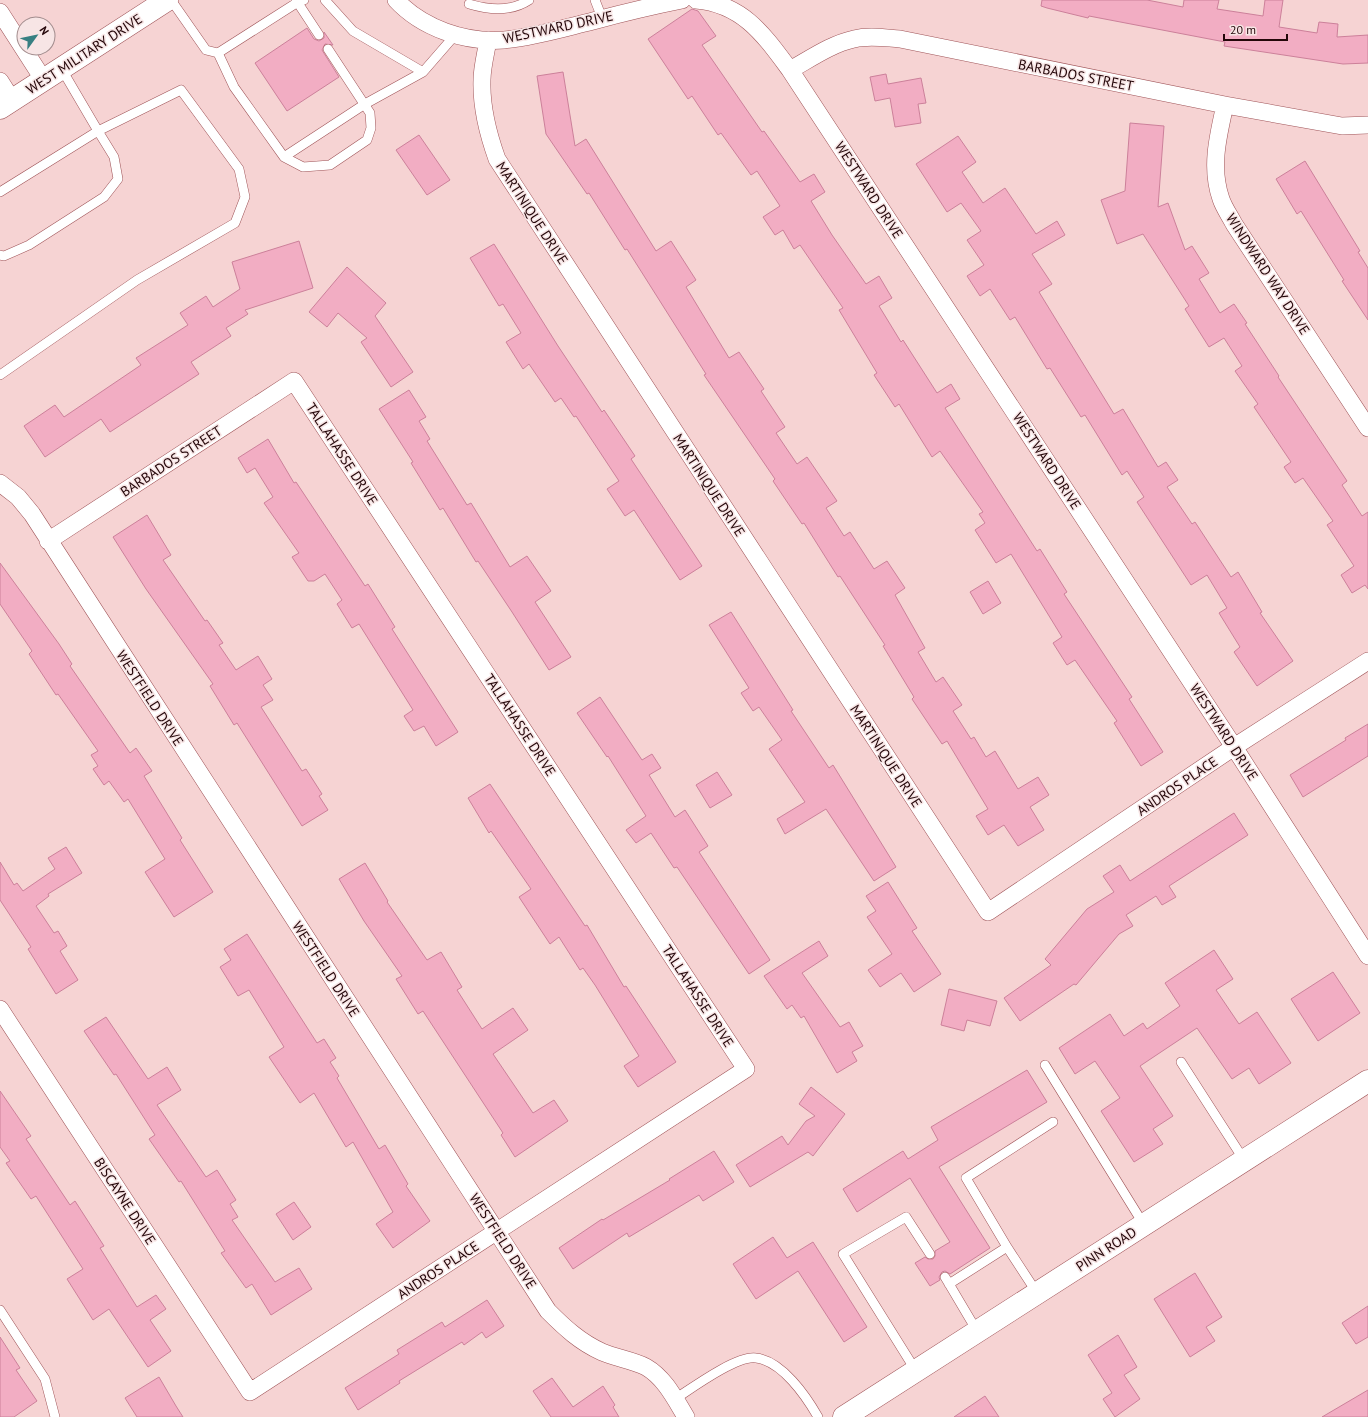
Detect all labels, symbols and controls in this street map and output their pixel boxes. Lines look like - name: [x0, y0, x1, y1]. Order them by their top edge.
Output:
- street label: WESTWARD DRIVE: [501, 7, 615, 47]
- street label: WEST MILITARY DRIVE: [23, 10, 145, 98]
- north arrow: [16, 16, 56, 56]
- scale bar: [1224, 16, 1287, 42]
- text: 20 m: [1230, 22, 1256, 37]
- text: N: [37, 24, 52, 37]
- street label: BARBADOS STREET: [1017, 55, 1136, 95]
- street label: WESTWARD DRIVE: [831, 138, 907, 242]
- street label: MARTINIQUE DRIVE: [492, 158, 572, 268]
- street label: WINDWARD WAY DRIVE: [1222, 210, 1314, 338]
- street label: TALLAHASSE DRIVE: [302, 399, 382, 509]
- street label: WESTWARD DRIVE: [1009, 409, 1085, 513]
- street label: BARBADOS STREET: [117, 421, 225, 500]
- street label: MARTINIQUE DRIVE: [669, 430, 749, 540]
- street label: WESTFIELD DRIVE: [112, 647, 188, 749]
- street label: TALLAHASSE DRIVE: [480, 670, 560, 780]
- street label: WESTWARD DRIVE: [1186, 680, 1262, 784]
- street label: MARTINIQUE DRIVE: [846, 701, 926, 811]
- street label: ANDROS PLACE: [1133, 752, 1221, 820]
- street label: WESTFIELD DRIVE: [288, 918, 364, 1020]
- street label: TALLAHASSE DRIVE: [658, 941, 738, 1051]
- street label: BISCAYNE DRIVE: [90, 1154, 160, 1248]
- street label: WESTFIELD DRIVE: [465, 1190, 541, 1292]
- street label: PINN ROAD: [1072, 1223, 1140, 1275]
- street label: ANDROS PLACE: [394, 1237, 482, 1303]

